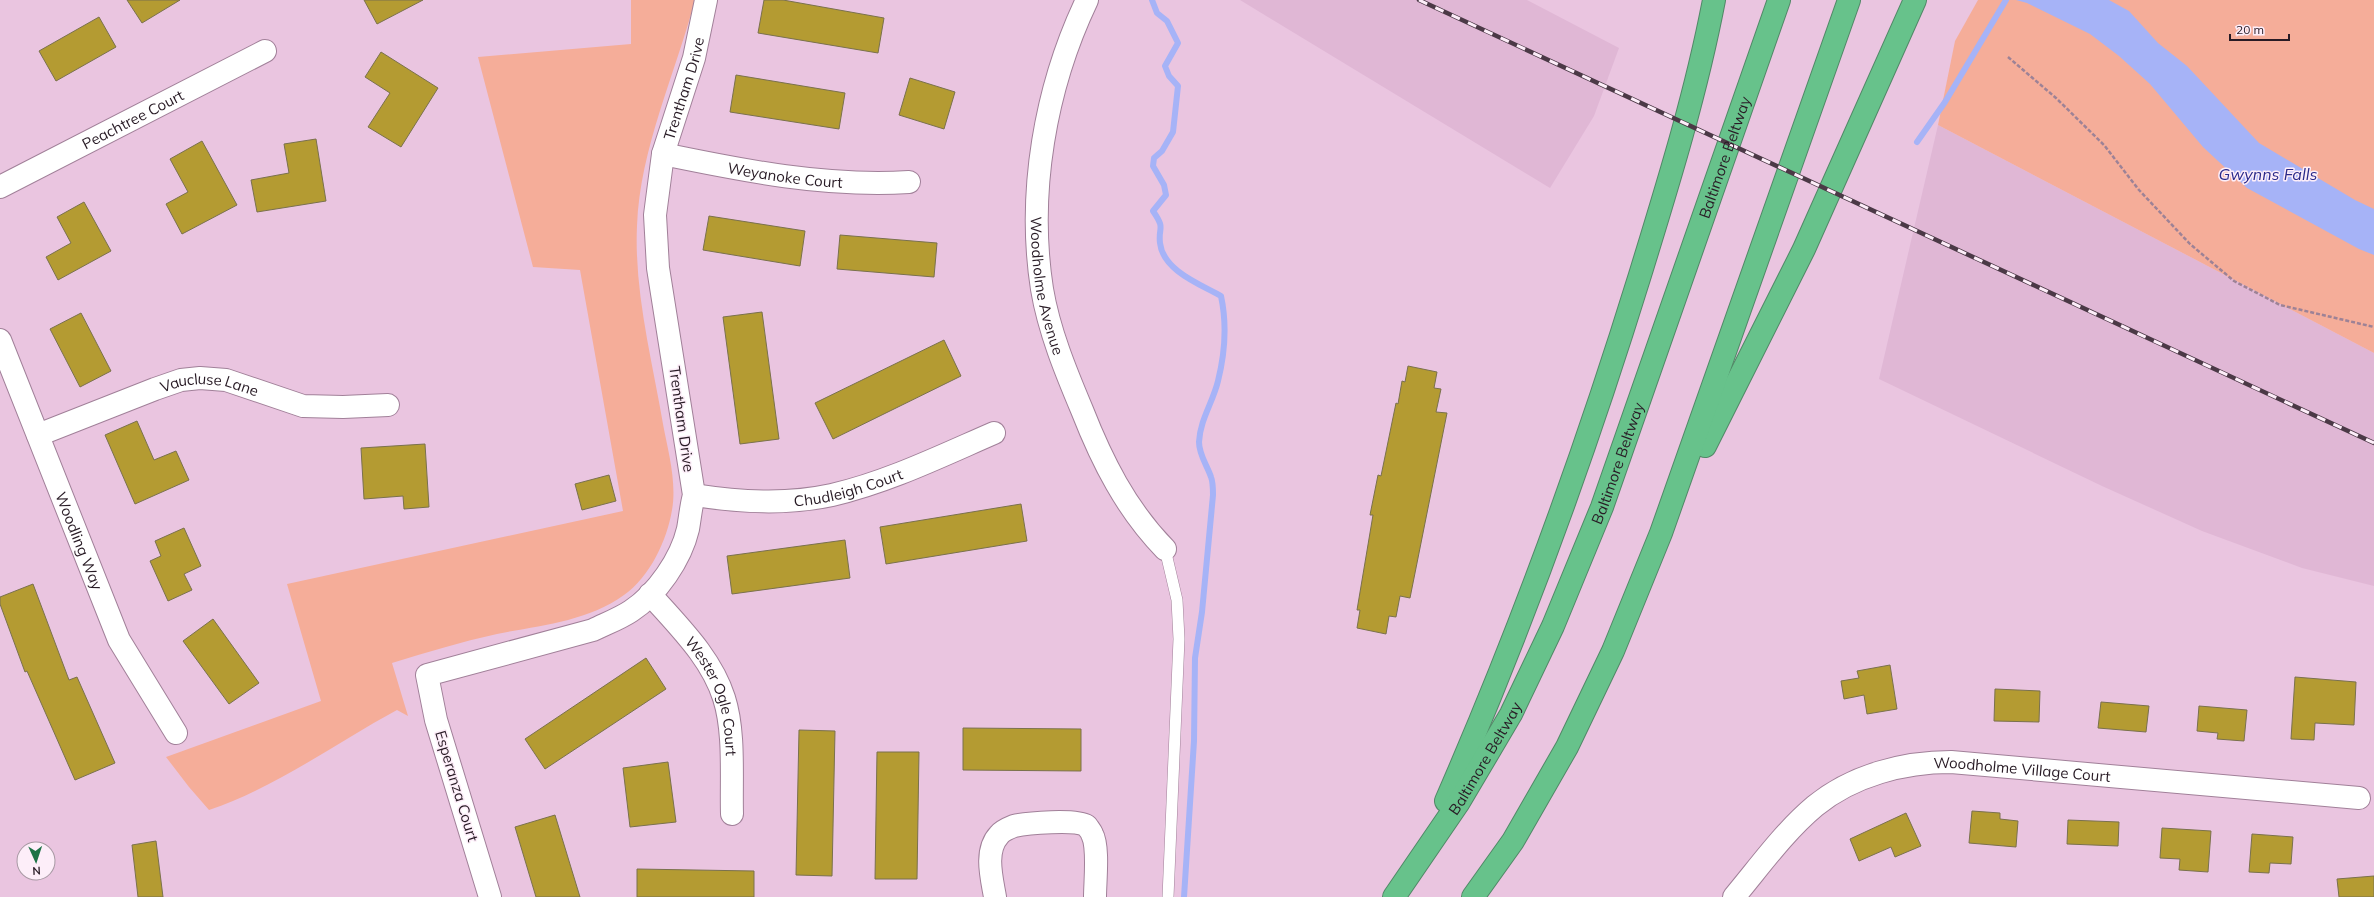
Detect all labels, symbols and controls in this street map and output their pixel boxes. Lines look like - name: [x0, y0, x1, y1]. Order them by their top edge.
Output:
- scale bar: [2230, 16, 2289, 42]
- text: 20 m: [2236, 22, 2264, 37]
- street label: Trentham Drive: [659, 35, 708, 142]
- street label: Peachtree Court: [78, 85, 187, 153]
- street label: Baltimore Beltway: [1694, 94, 1754, 221]
- street label: Weyanoke Court: [726, 158, 843, 191]
- water label: Gwynns Falls: [2219, 164, 2318, 184]
- street label: Woodholme Avenue: [1027, 216, 1069, 357]
- street label: Trentham Drive: [665, 365, 699, 473]
- street label: Vaucluse Lane: [158, 368, 261, 400]
- street label: Baltimore Beltway: [1587, 400, 1647, 527]
- street label: Chudleigh Court: [793, 464, 905, 510]
- street label: Woodling Way: [52, 489, 108, 592]
- street label: Wester Ogle Court: [682, 632, 741, 756]
- street label: Baltimore Beltway: [1444, 698, 1525, 818]
- street label: Esperanza Court: [431, 728, 483, 844]
- street label: Woodholme Village Court: [1933, 752, 2111, 786]
- north arrow: [16, 841, 56, 881]
- text: N: [32, 864, 41, 878]

